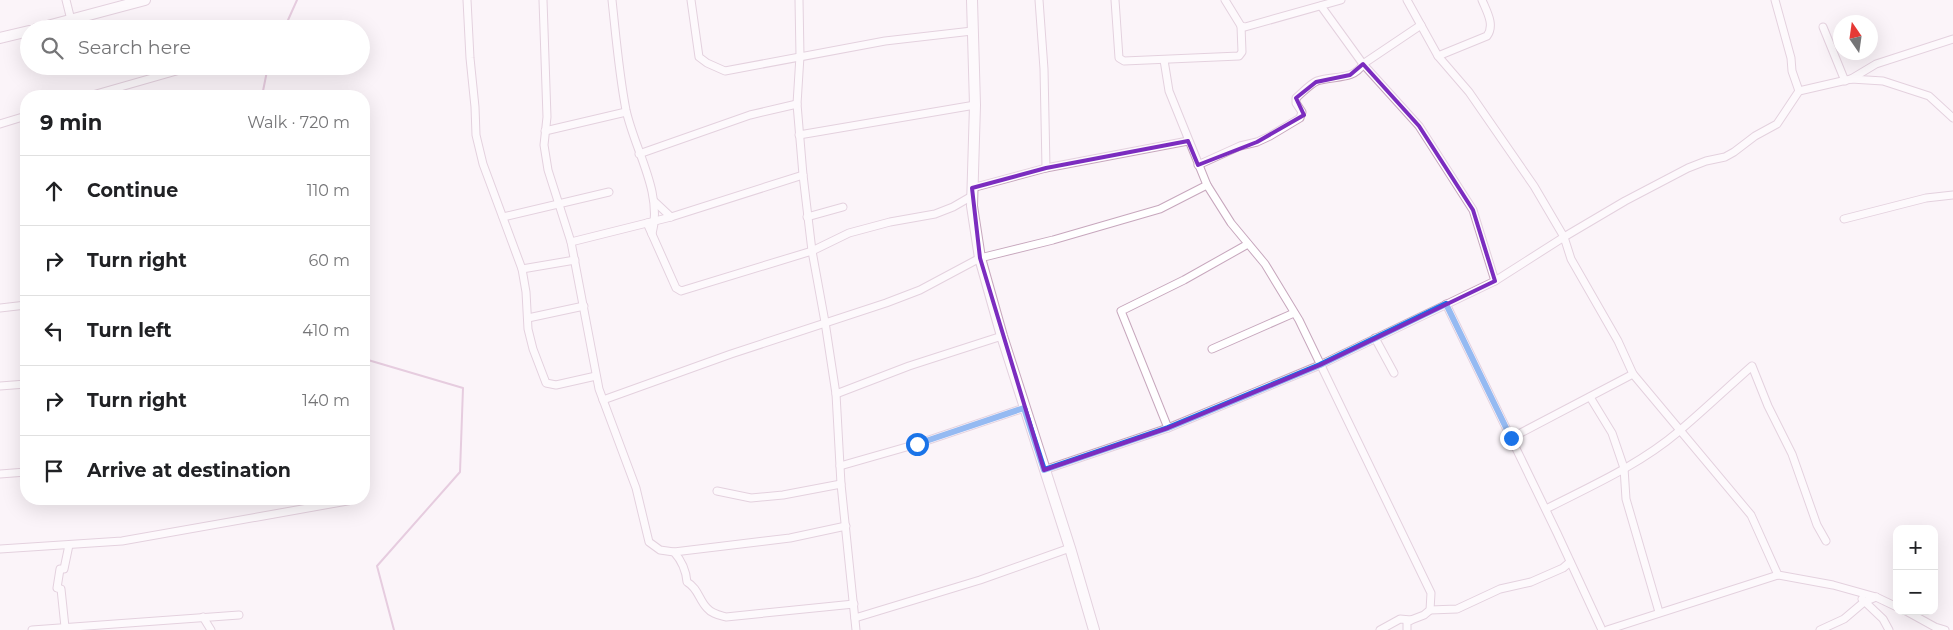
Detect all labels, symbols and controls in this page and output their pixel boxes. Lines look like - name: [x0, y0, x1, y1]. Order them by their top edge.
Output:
- north arrow: [1833, 15, 1878, 60]
- search box: [20, 20, 370, 75]
- icon: search: [38, 34, 66, 62]
- text: Search here: [78, 36, 191, 59]
- text: 9 min: [40, 110, 102, 135]
- text: Walk · 720 m: [247, 113, 350, 132]
- icon: ahead: [40, 177, 68, 205]
- text: Continue: [87, 179, 178, 202]
- text: 110 m: [307, 181, 350, 200]
- icon: right: [40, 247, 68, 275]
- text: Turn right: [87, 249, 187, 272]
- text: 60 m: [308, 251, 350, 270]
- icon: left: [40, 317, 68, 345]
- text: Turn left: [87, 319, 172, 342]
- text: 410 m: [302, 321, 350, 340]
- icon: right: [40, 387, 68, 415]
- text: Turn right: [87, 389, 187, 412]
- text: 140 m: [302, 391, 350, 410]
- route end: [1500, 427, 1523, 450]
- route start: [906, 433, 929, 456]
- icon: arrive: [40, 457, 68, 485]
- text: Arrive at destination: [87, 459, 291, 482]
- map controls: [1893, 525, 1938, 615]
- button: +: [1893, 525, 1938, 570]
- button: −: [1893, 570, 1938, 615]

